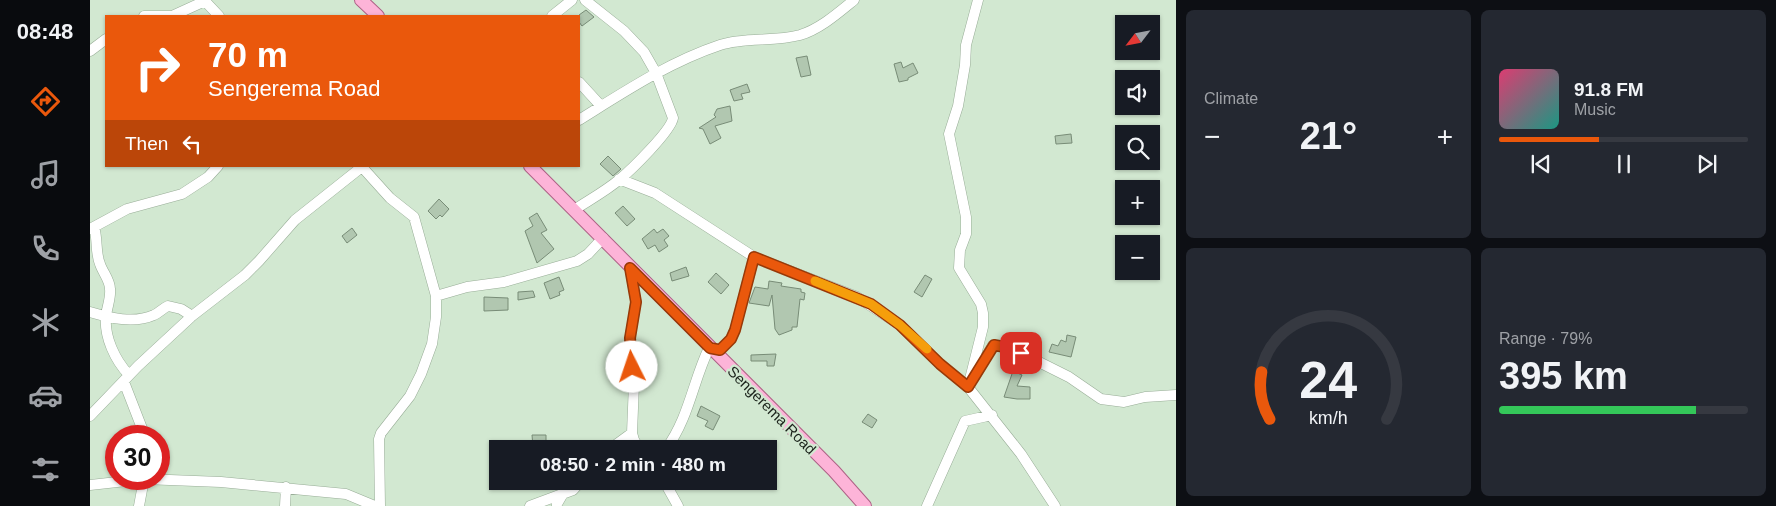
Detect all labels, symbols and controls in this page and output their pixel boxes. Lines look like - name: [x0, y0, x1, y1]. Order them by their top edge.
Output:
- north arrow: [1115, 15, 1160, 60]
- map controls: [1115, 15, 1160, 280]
- text: 08:48: [17, 19, 73, 44]
- icon: right: [125, 35, 190, 100]
- text: 70 m: [208, 35, 288, 74]
- button: sound: [1115, 70, 1160, 115]
- text: Sengerema Road: [208, 76, 380, 101]
- text: 91.8 FM: [1574, 79, 1644, 100]
- icon: directions: [28, 84, 63, 119]
- text: Climate: [1204, 90, 1258, 107]
- text: Music: [1574, 101, 1616, 118]
- text: 21°: [1300, 115, 1357, 157]
- text: −: [1204, 121, 1220, 152]
- text: +: [1437, 121, 1453, 152]
- button: search: [1115, 125, 1160, 170]
- icon: left: [178, 130, 206, 158]
- text: Then: [125, 133, 168, 154]
- icon: previous: [1527, 150, 1555, 178]
- icon: pause: [1610, 150, 1638, 178]
- icon: next: [1693, 150, 1721, 178]
- icon: music: [28, 157, 63, 192]
- button: +: [1115, 180, 1160, 225]
- icon: phone: [28, 231, 63, 266]
- button: −: [1115, 235, 1160, 280]
- icon: climate: [28, 305, 63, 340]
- text: Range · 79%: [1499, 330, 1592, 347]
- pin: [1000, 332, 1042, 374]
- icon: arrive: [1007, 339, 1035, 367]
- position arrow: [605, 340, 657, 392]
- text: 24: [1300, 351, 1357, 409]
- text: 395 km: [1499, 355, 1628, 397]
- street label: Sengerema Road: [724, 362, 820, 458]
- icon: car: [28, 378, 63, 413]
- text: km/h: [1309, 408, 1348, 428]
- speed limit sign: 30: [105, 425, 170, 490]
- icon: filters: [28, 452, 63, 487]
- text: 08:50 · 2 min · 480 m: [540, 454, 726, 475]

